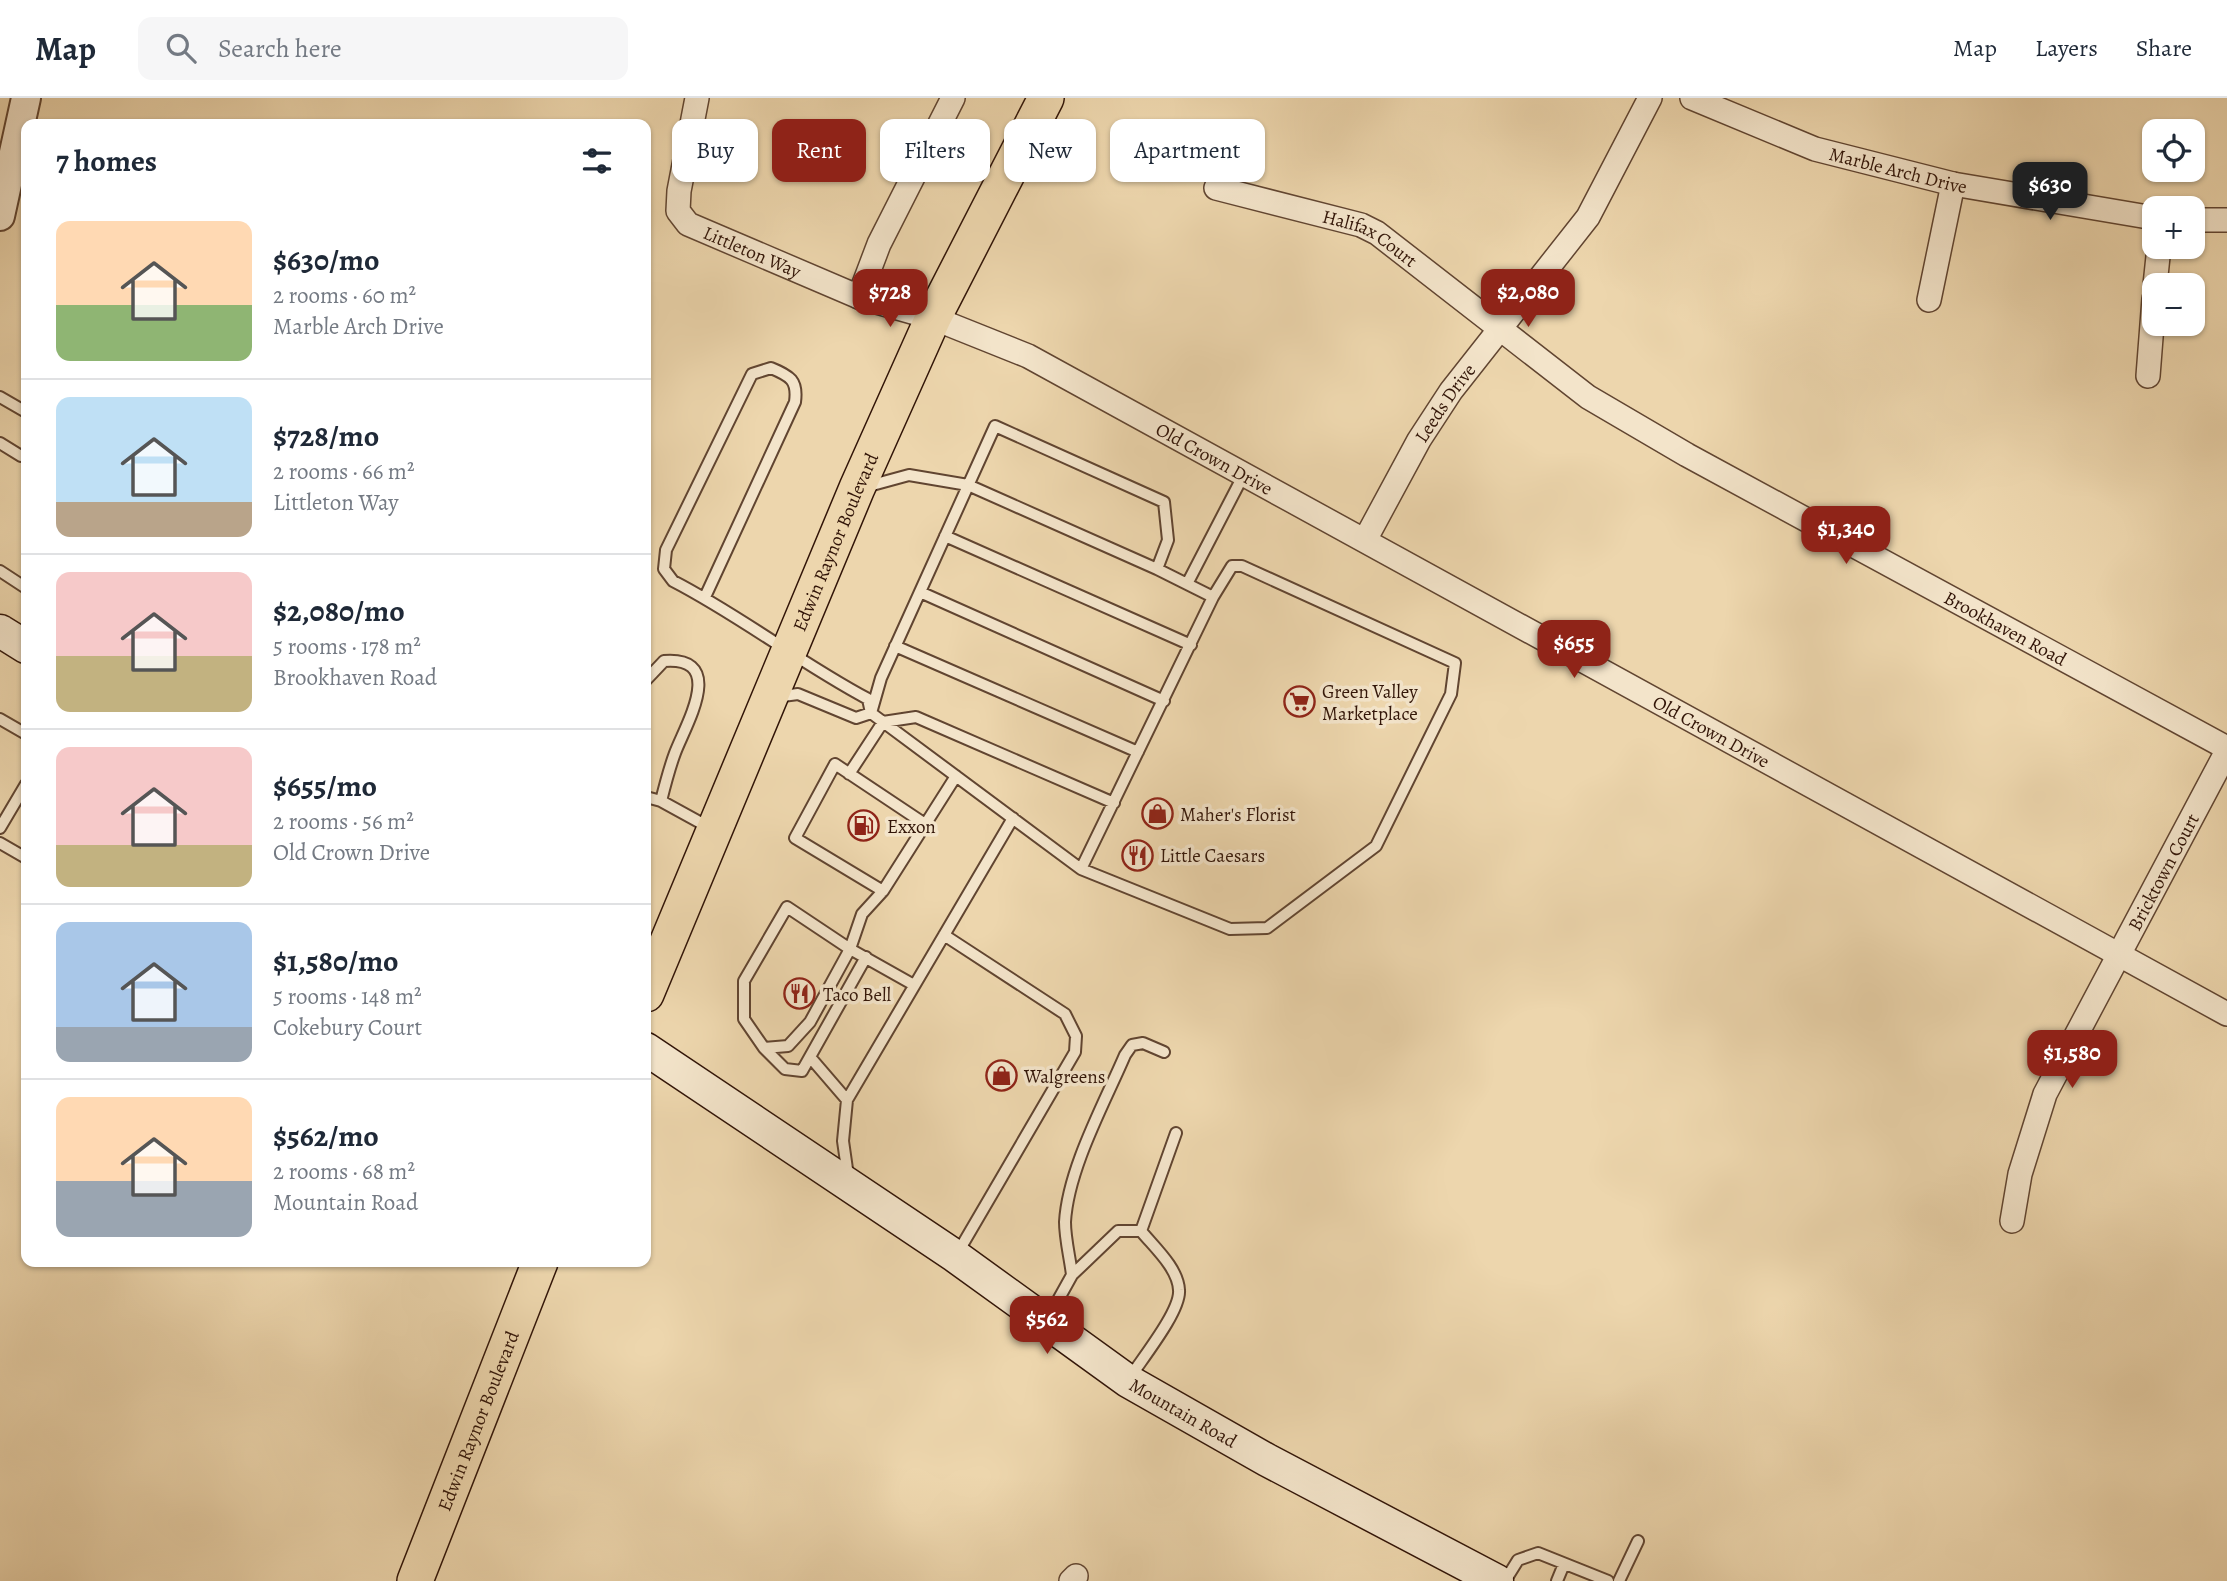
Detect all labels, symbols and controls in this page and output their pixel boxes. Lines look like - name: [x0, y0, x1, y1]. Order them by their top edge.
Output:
- search box: [138, 17, 628, 80]
- text: Map: [35, 26, 96, 71]
- icon: search: [162, 29, 200, 67]
- text: Search here: [218, 31, 342, 66]
- text: Map: [1953, 32, 1997, 64]
- text: Layers: [2035, 32, 2098, 64]
- text: Share: [2136, 32, 2192, 64]
- chip: Buy: [672, 119, 758, 182]
- chip: Rent: [772, 119, 866, 182]
- chip: Filters: [880, 119, 990, 182]
- chip: New: [1004, 119, 1096, 182]
- chip: Apartment: [1110, 119, 1265, 182]
- map controls: [2142, 119, 2205, 336]
- button: locate: [2142, 119, 2205, 182]
- text: 7 homes: [56, 141, 157, 181]
- street label: Marble Arch Drive: [1826, 141, 1969, 200]
- icon: filters: [578, 142, 616, 180]
- pin: $630: [2009, 162, 2091, 222]
- text: $630: [2029, 169, 2071, 200]
- button: +: [2142, 196, 2205, 259]
- street label: Halifax Court: [1319, 204, 1422, 274]
- street label: Littleton Way: [699, 220, 805, 285]
- text: $630/mo: [273, 240, 379, 280]
- icon: home: [112, 249, 196, 333]
- pin: $728: [849, 270, 931, 329]
- pin: $2,080: [1471, 270, 1585, 329]
- button: −: [2142, 273, 2205, 336]
- text: $728: [869, 276, 911, 307]
- text: $2,080: [1497, 276, 1559, 307]
- text: 2 rooms · 60 m²: [273, 280, 416, 311]
- text: Marble Arch Drive: [273, 311, 444, 342]
- street label: Leeds Drive: [1409, 358, 1482, 448]
- text: $728/mo: [273, 416, 379, 456]
- street label: Old Crown Drive: [1151, 417, 1277, 502]
- icon: home: [112, 425, 196, 509]
- street label: Edwin Raynor Boulevard: [787, 448, 885, 635]
- text: 2 rooms · 66 m²: [273, 456, 415, 487]
- text: Littleton Way: [273, 487, 399, 518]
- pin: $1,340: [1789, 506, 1903, 566]
- text: $1,340: [1817, 513, 1875, 544]
- street label: Brookhaven Road: [1939, 585, 2072, 673]
- text: $2,080/mo: [273, 591, 405, 631]
- icon: home: [112, 600, 196, 684]
- pin: $655: [1533, 620, 1615, 680]
- text: $655: [1553, 627, 1595, 658]
- text: 5 rooms · 178 m²: [273, 631, 421, 662]
- text: Brookhaven Road: [273, 662, 437, 693]
- place label: Green Valley Marketplace: [1322, 679, 1418, 727]
- supermarket icon: Green Valley Marketplace: [1282, 685, 1316, 719]
- street label: Old Crown Drive: [1648, 689, 1774, 775]
- text: $655/mo: [273, 766, 377, 806]
- icon: home: [112, 775, 196, 859]
- shop icon: Maher's Florist: [1140, 797, 1174, 831]
- place label: Maher's Florist: [1180, 802, 1296, 828]
- text: 2 rooms · 56 m²: [273, 806, 414, 837]
- fuel station icon: Exxon: [847, 809, 881, 843]
- street label: Bricktown Court: [2122, 809, 2206, 935]
- place label: Exxon: [887, 814, 936, 840]
- text: Old Crown Drive: [273, 837, 430, 868]
- restaurant icon: Little Caesars: [1120, 838, 1154, 872]
- place label: Little Caesars: [1160, 843, 1265, 869]
- text: $1,580/mo: [273, 941, 399, 981]
- icon: home: [112, 950, 196, 1034]
- restaurant icon: Taco Bell: [783, 977, 817, 1011]
- text: 5 rooms · 148 m²: [273, 981, 422, 1012]
- place label: Taco Bell: [823, 982, 892, 1008]
- text: Cokebury Court: [273, 1012, 422, 1043]
- pin: $1,580: [2015, 1030, 2129, 1090]
- text: $1,580: [2043, 1037, 2101, 1068]
- shop icon: Walgreens: [984, 1059, 1018, 1093]
- place label: Walgreens: [1023, 1064, 1105, 1090]
- text: $562/mo: [273, 1116, 379, 1156]
- icon: home: [112, 1125, 196, 1209]
- text: 2 rooms · 68 m²: [273, 1156, 415, 1187]
- text: Mountain Road: [273, 1187, 418, 1218]
- pin: $562: [1006, 1296, 1088, 1356]
- text: $562: [1026, 1303, 1068, 1334]
- street label: Edwin Raynor Boulevard: [432, 1327, 526, 1515]
- street label: Mountain Road: [1124, 1372, 1242, 1455]

